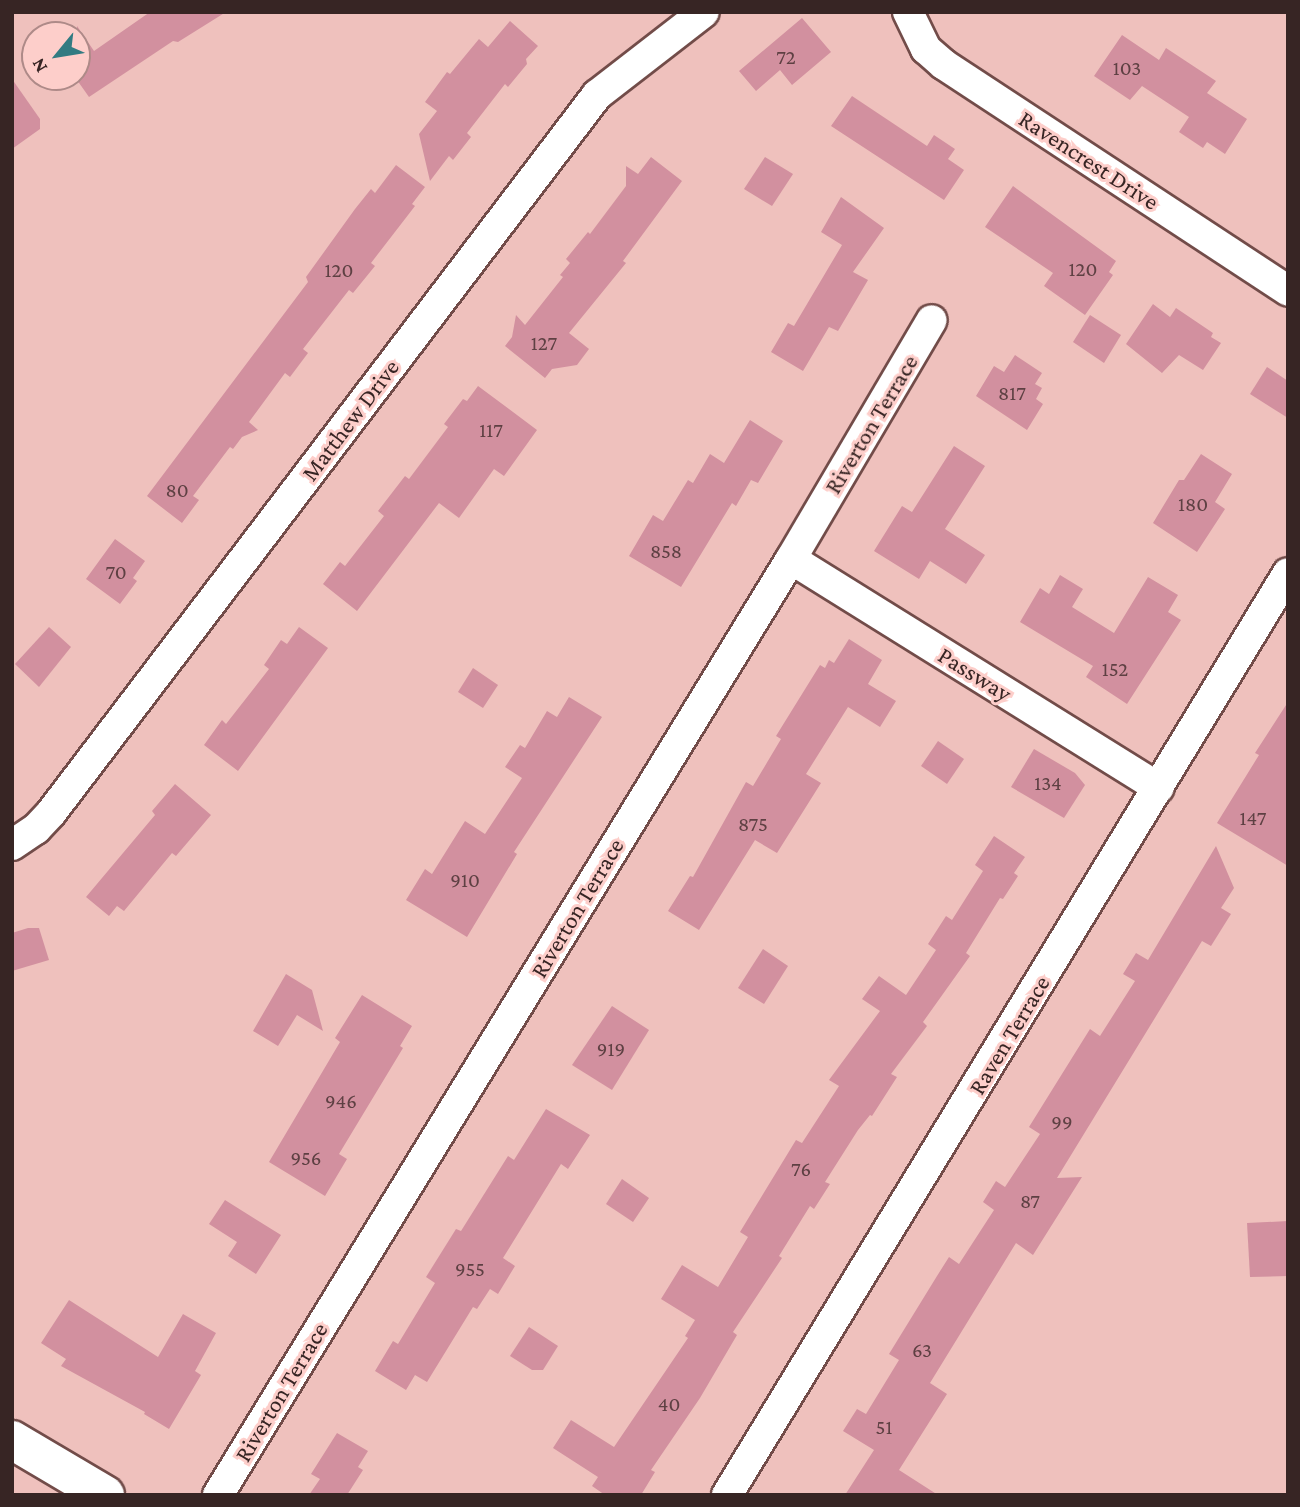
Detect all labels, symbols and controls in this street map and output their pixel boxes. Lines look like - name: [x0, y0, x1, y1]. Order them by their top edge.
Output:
- north arrow: [21, 21, 91, 91]
- house number: 72: [776, 44, 796, 70]
- text: N: [27, 55, 51, 77]
- house number: 103: [1113, 55, 1141, 81]
- street label: Ravencrest Drive: [1014, 104, 1164, 216]
- house number: 120: [1069, 256, 1097, 282]
- house number: 120: [325, 257, 353, 283]
- house number: 127: [531, 330, 557, 356]
- street label: Riverton Terrace: [818, 349, 924, 499]
- street label: Matthew Drive: [295, 354, 405, 486]
- house number: 817: [998, 380, 1026, 406]
- house number: 117: [479, 417, 503, 443]
- house number: 80: [165, 477, 189, 503]
- house number: 180: [1178, 491, 1208, 517]
- house number: 858: [650, 538, 682, 564]
- house number: 70: [105, 559, 127, 585]
- street label: Passway: [933, 640, 1017, 708]
- house number: 152: [1102, 656, 1128, 682]
- house number: 134: [1034, 770, 1062, 796]
- house number: 147: [1240, 805, 1266, 831]
- house number: 875: [738, 811, 768, 837]
- street label: Riverton Terrace: [524, 833, 630, 983]
- house number: 910: [450, 867, 480, 893]
- street label: Raven Terrace: [962, 970, 1056, 1100]
- house number: 919: [597, 1036, 625, 1062]
- house number: 946: [325, 1088, 357, 1114]
- house number: 99: [1051, 1109, 1073, 1135]
- house number: 956: [290, 1145, 322, 1171]
- house number: 76: [791, 1156, 811, 1182]
- house number: 87: [1020, 1188, 1040, 1214]
- house number: 955: [455, 1256, 485, 1282]
- street label: Riverton Terrace: [228, 1317, 334, 1467]
- house number: 63: [912, 1337, 932, 1363]
- house number: 40: [658, 1391, 680, 1417]
- house number: 51: [876, 1414, 892, 1440]

